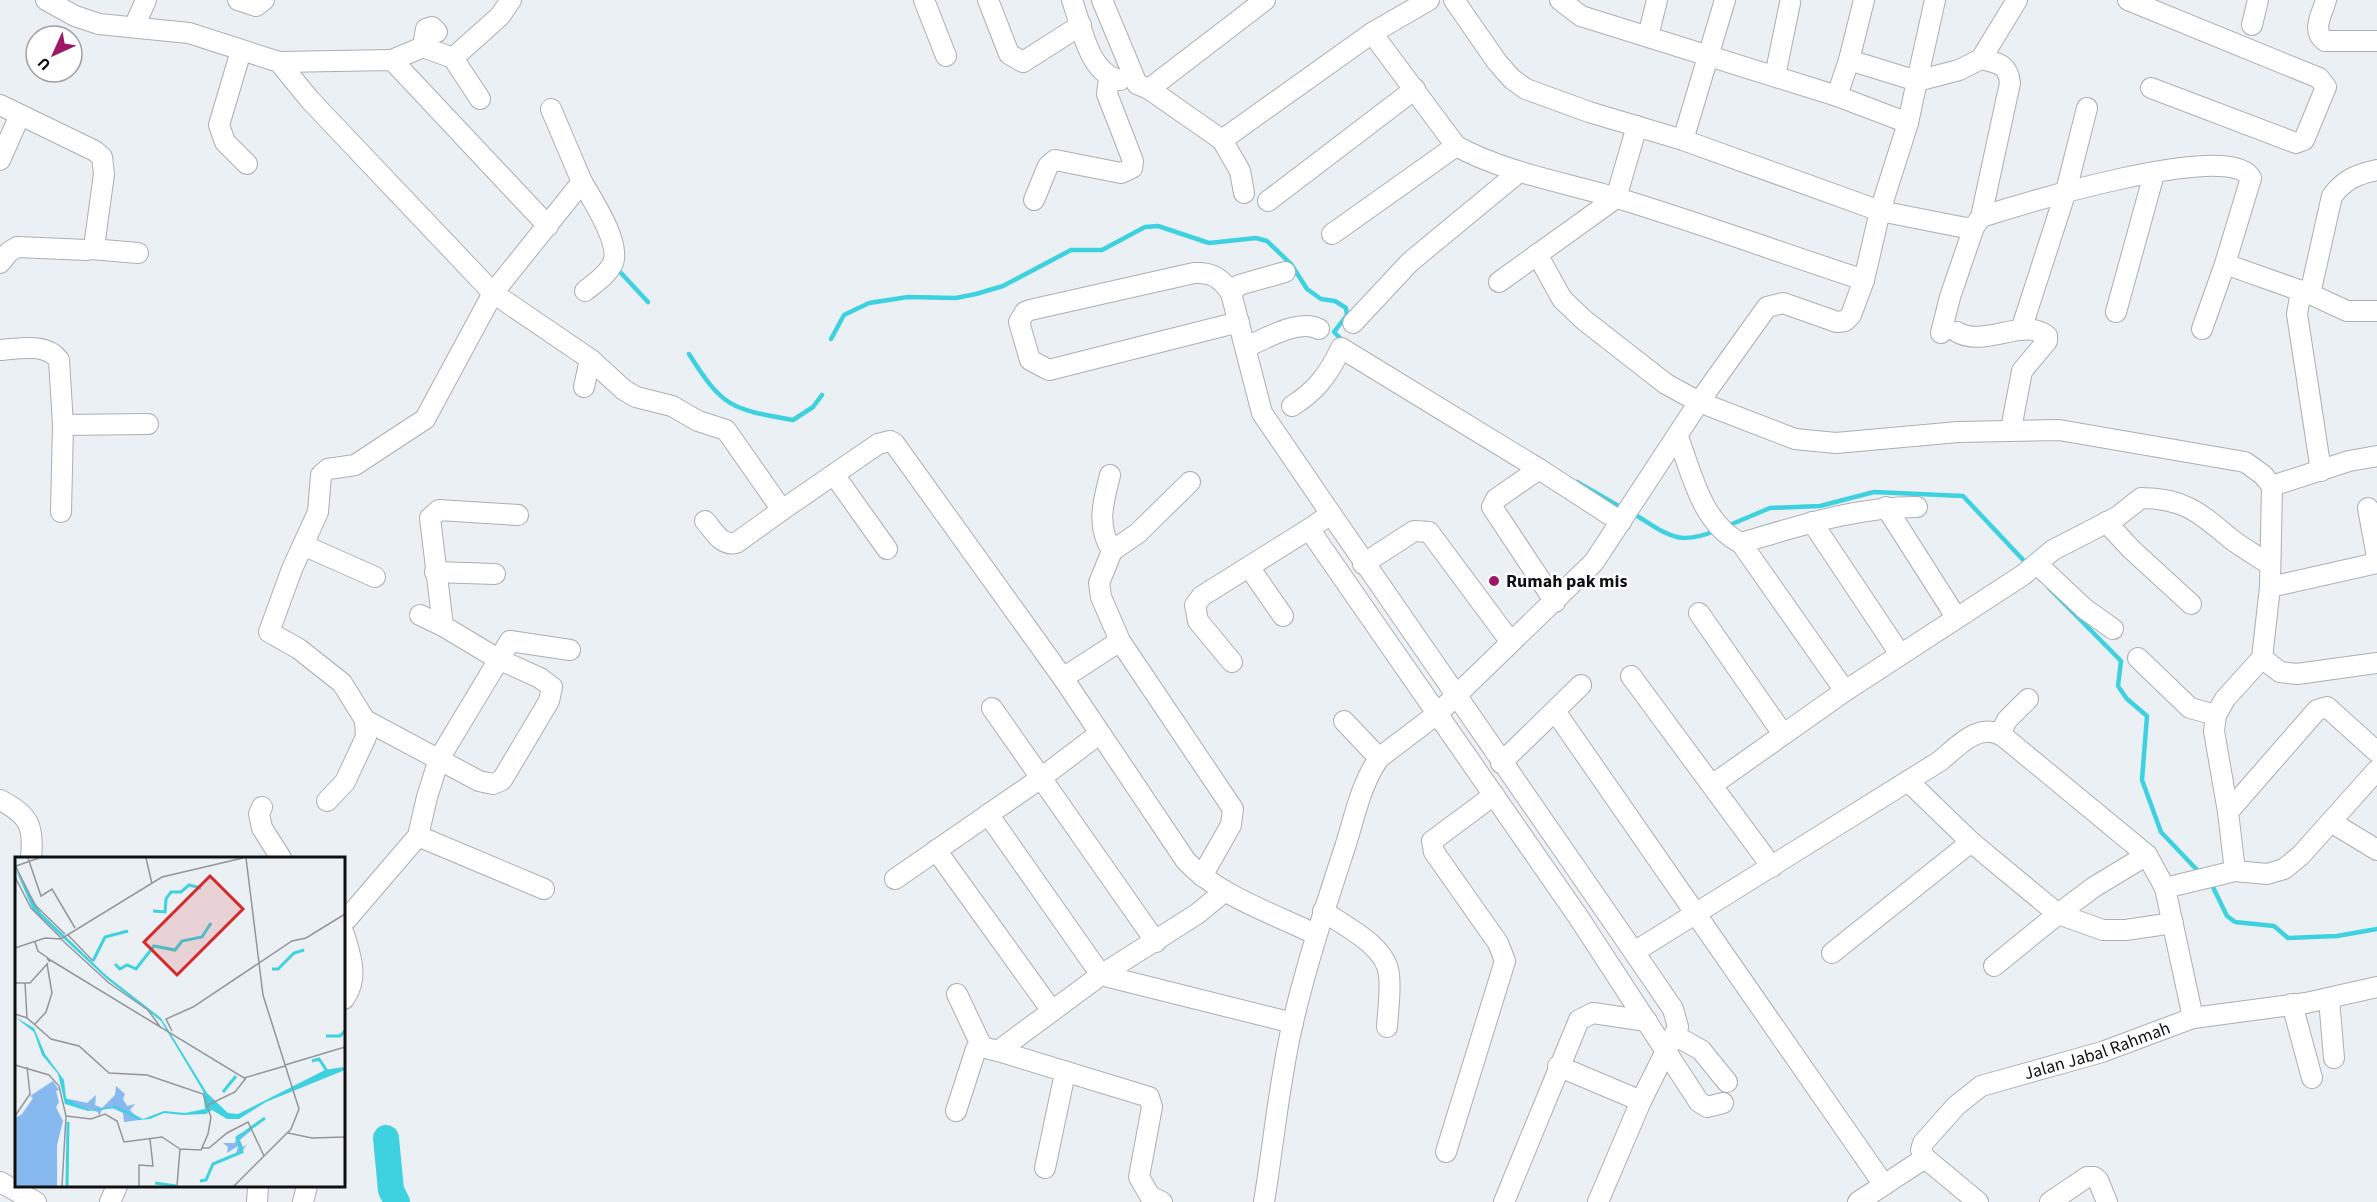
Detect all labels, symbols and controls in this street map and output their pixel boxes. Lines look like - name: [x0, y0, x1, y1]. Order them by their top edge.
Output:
- north arrow: [24, 24, 84, 84]
- text: U: [33, 52, 56, 75]
- place label: Rumah pak mis: [1506, 569, 1628, 594]
- marker: Rumah pak mis: [1487, 574, 1501, 588]
- inset map: [15, 857, 345, 1187]
- street label: Jalan Jabal Rahmah: [2021, 1016, 2174, 1086]

